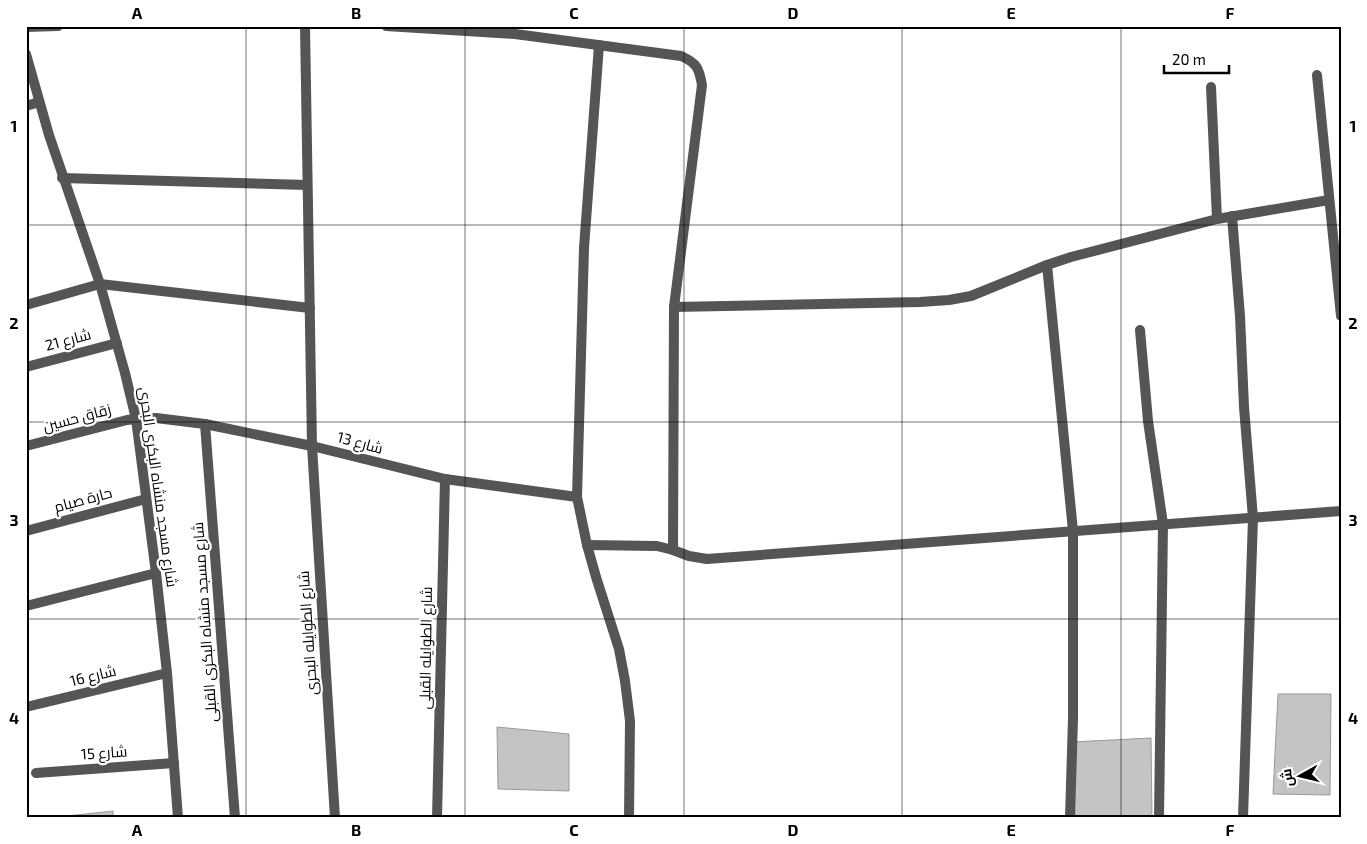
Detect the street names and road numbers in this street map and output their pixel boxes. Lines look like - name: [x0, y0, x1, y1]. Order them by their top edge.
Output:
- street label: شارع 21: [43, 324, 93, 357]
- street label: شارع مسجد منشاه البكرى البحرى: [133, 386, 182, 589]
- street label: زقاق حسين: [41, 399, 113, 437]
- street label: شارع 13: [335, 427, 385, 460]
- street label: حارة صيام: [52, 483, 114, 517]
- street label: شارع مسجد منشاه البكرى القبلى: [188, 521, 223, 723]
- street label: شارع الطوايله البحرى: [294, 570, 323, 696]
- street label: شارع الطوايله القبلى: [415, 586, 438, 710]
- street label: شارع 16: [68, 661, 118, 692]
- street label: شارع 15: [80, 741, 128, 766]

